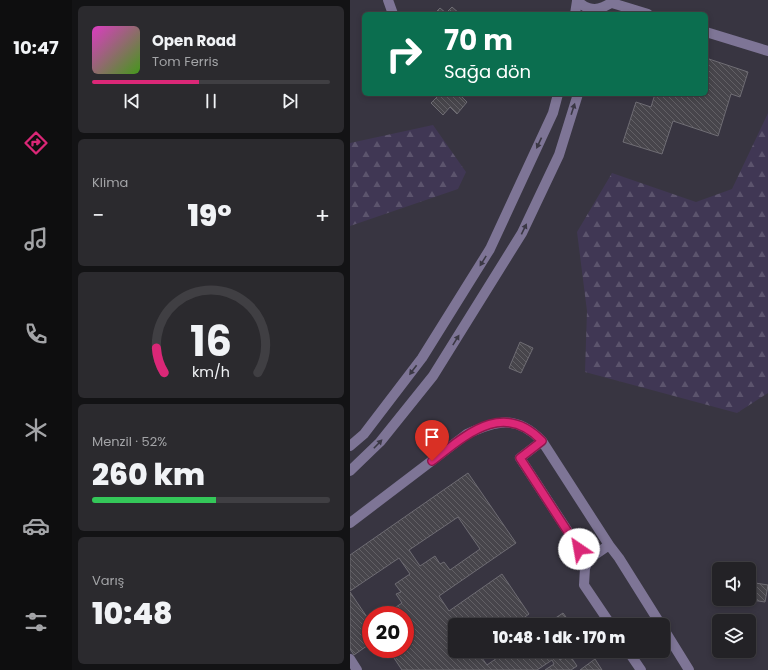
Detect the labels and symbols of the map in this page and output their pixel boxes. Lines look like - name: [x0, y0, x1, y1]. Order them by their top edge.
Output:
- one-way arrow: [571, 103, 577, 115]
- one-way arrow: [536, 138, 542, 149]
- one-way arrow: [521, 223, 527, 235]
- one-way arrow: [479, 255, 487, 266]
- one-way arrow: [452, 334, 459, 346]
- one-way arrow: [409, 365, 417, 375]
- pin: [415, 420, 449, 461]
- one-way arrow: [373, 439, 383, 449]
- position arrow: [558, 528, 600, 570]
- speed limit sign: 20: [362, 606, 414, 658]

